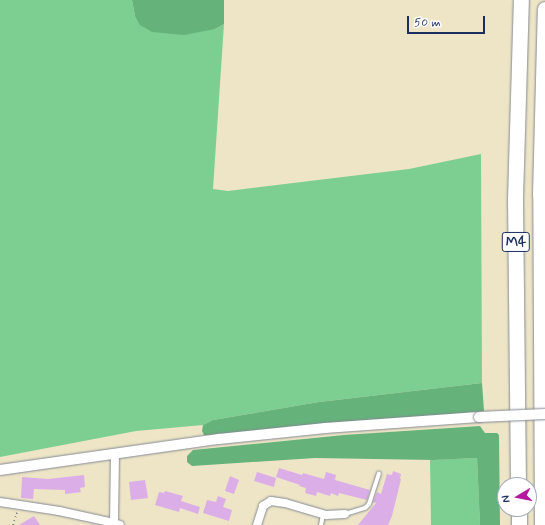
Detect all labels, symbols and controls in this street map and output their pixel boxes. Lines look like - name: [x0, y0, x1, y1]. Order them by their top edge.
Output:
- scale bar: [409, 8, 487, 34]
- text: 50 m: [414, 15, 441, 31]
- road number: M4: [501, 230, 531, 254]
- north arrow: [497, 477, 537, 517]
- text: N: [499, 494, 514, 504]

